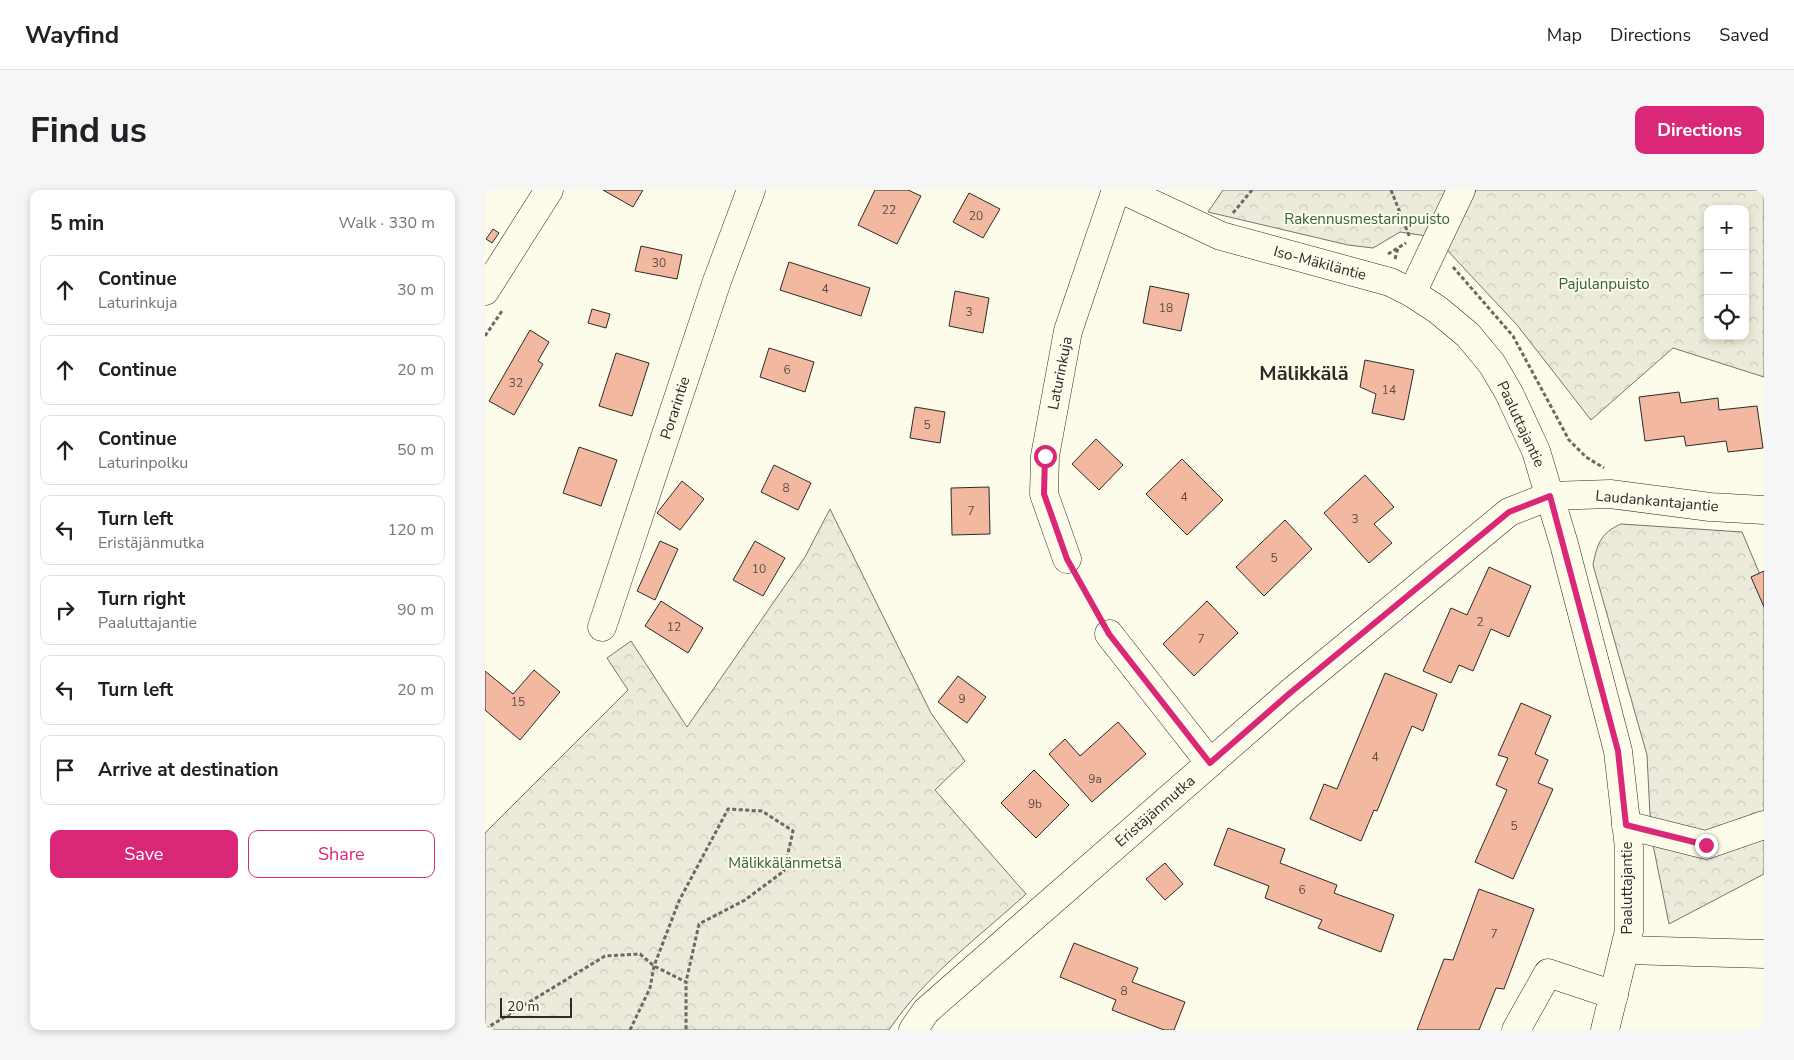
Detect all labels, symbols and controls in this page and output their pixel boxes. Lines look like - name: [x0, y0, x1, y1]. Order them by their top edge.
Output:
- text: Wayfind: [25, 19, 119, 51]
- text: Map: [1547, 23, 1582, 47]
- text: Directions: [1610, 23, 1691, 47]
- text: Saved: [1719, 23, 1769, 47]
- button: Directions: [1635, 106, 1764, 154]
- text: Find us: [30, 107, 147, 154]
- house number: 22: [882, 202, 896, 218]
- map controls: [1704, 205, 1749, 340]
- button: +: [1704, 205, 1749, 250]
- house number: 20: [969, 208, 983, 224]
- text: 5 min: [50, 209, 104, 237]
- park label: Rakennusmestarinpuisto: [1284, 209, 1450, 229]
- text: Walk · 330 m: [339, 212, 435, 234]
- street label: Iso-Mäkiläntie: [1271, 241, 1369, 285]
- button: −: [1704, 250, 1749, 295]
- house number: 30: [652, 255, 666, 271]
- text: Continue: [98, 266, 177, 292]
- park label: Pajulanpuisto: [1558, 274, 1650, 294]
- icon: ahead: [51, 276, 79, 304]
- text: 30 m: [397, 279, 434, 301]
- house number: 4: [821, 281, 829, 297]
- text: Laturinkuja: [98, 292, 178, 314]
- button: locate: [1704, 295, 1749, 340]
- house number: 18: [1159, 300, 1173, 316]
- house number: 3: [965, 304, 973, 320]
- street label: Laturinkuja: [1043, 335, 1077, 411]
- icon: ahead: [51, 356, 79, 384]
- text: Continue: [98, 357, 177, 383]
- text: 20 m: [397, 359, 434, 381]
- district label: Mälikkälä: [1259, 360, 1349, 387]
- house number: 6: [783, 362, 791, 378]
- street label: Porarintie: [655, 374, 695, 442]
- house number: 32: [509, 375, 523, 391]
- street label: Paaluttajantie: [1492, 378, 1550, 470]
- house number: 14: [1382, 382, 1396, 398]
- house number: 5: [923, 417, 931, 433]
- text: Continue: [98, 426, 177, 452]
- icon: ahead: [51, 436, 79, 464]
- text: 50 m: [397, 439, 434, 461]
- route start: [1034, 445, 1057, 468]
- text: Laturinpolku: [98, 452, 188, 474]
- house number: 8: [782, 480, 790, 496]
- street label: Laudankantajantie: [1595, 486, 1719, 516]
- house number: 4: [1180, 489, 1188, 505]
- house number: 7: [967, 503, 975, 519]
- text: Turn left: [98, 506, 173, 532]
- house number: 3: [1351, 511, 1359, 527]
- icon: left: [51, 516, 79, 544]
- text: 120 m: [387, 519, 434, 541]
- text: Eristäjänmutka: [98, 532, 204, 554]
- house number: 5: [1270, 550, 1278, 566]
- house number: 10: [752, 561, 766, 577]
- text: Turn right: [98, 586, 185, 612]
- icon: right: [51, 596, 79, 624]
- text: 90 m: [397, 599, 434, 621]
- text: Paaluttajantie: [98, 612, 197, 634]
- house number: 2: [1476, 614, 1484, 630]
- house number: 12: [667, 619, 681, 635]
- house number: 7: [1197, 631, 1205, 647]
- icon: left: [51, 676, 79, 704]
- text: Turn left: [98, 677, 173, 703]
- text: 20 m: [397, 679, 434, 701]
- house number: 9: [958, 691, 966, 707]
- house number: 15: [511, 694, 525, 710]
- house number: 4: [1371, 749, 1379, 765]
- icon: arrive: [51, 756, 79, 784]
- text: Arrive at destination: [98, 757, 279, 783]
- house number: 9a: [1088, 771, 1102, 787]
- street label: Eristäjänmutka: [1111, 771, 1199, 851]
- house number: 9b: [1028, 796, 1042, 812]
- house number: 5: [1510, 818, 1518, 834]
- button: Save: [50, 830, 238, 878]
- button: Share: [248, 830, 435, 878]
- route end: [1695, 834, 1718, 857]
- street label: Paaluttajantie: [1617, 842, 1637, 934]
- park label: Mälikkälänmetsä: [728, 853, 842, 873]
- house number: 6: [1298, 882, 1306, 898]
- house number: 7: [1490, 926, 1498, 942]
- house number: 8: [1120, 983, 1128, 999]
- scale bar: [500, 995, 573, 1018]
- text: 20 m: [507, 997, 539, 1016]

